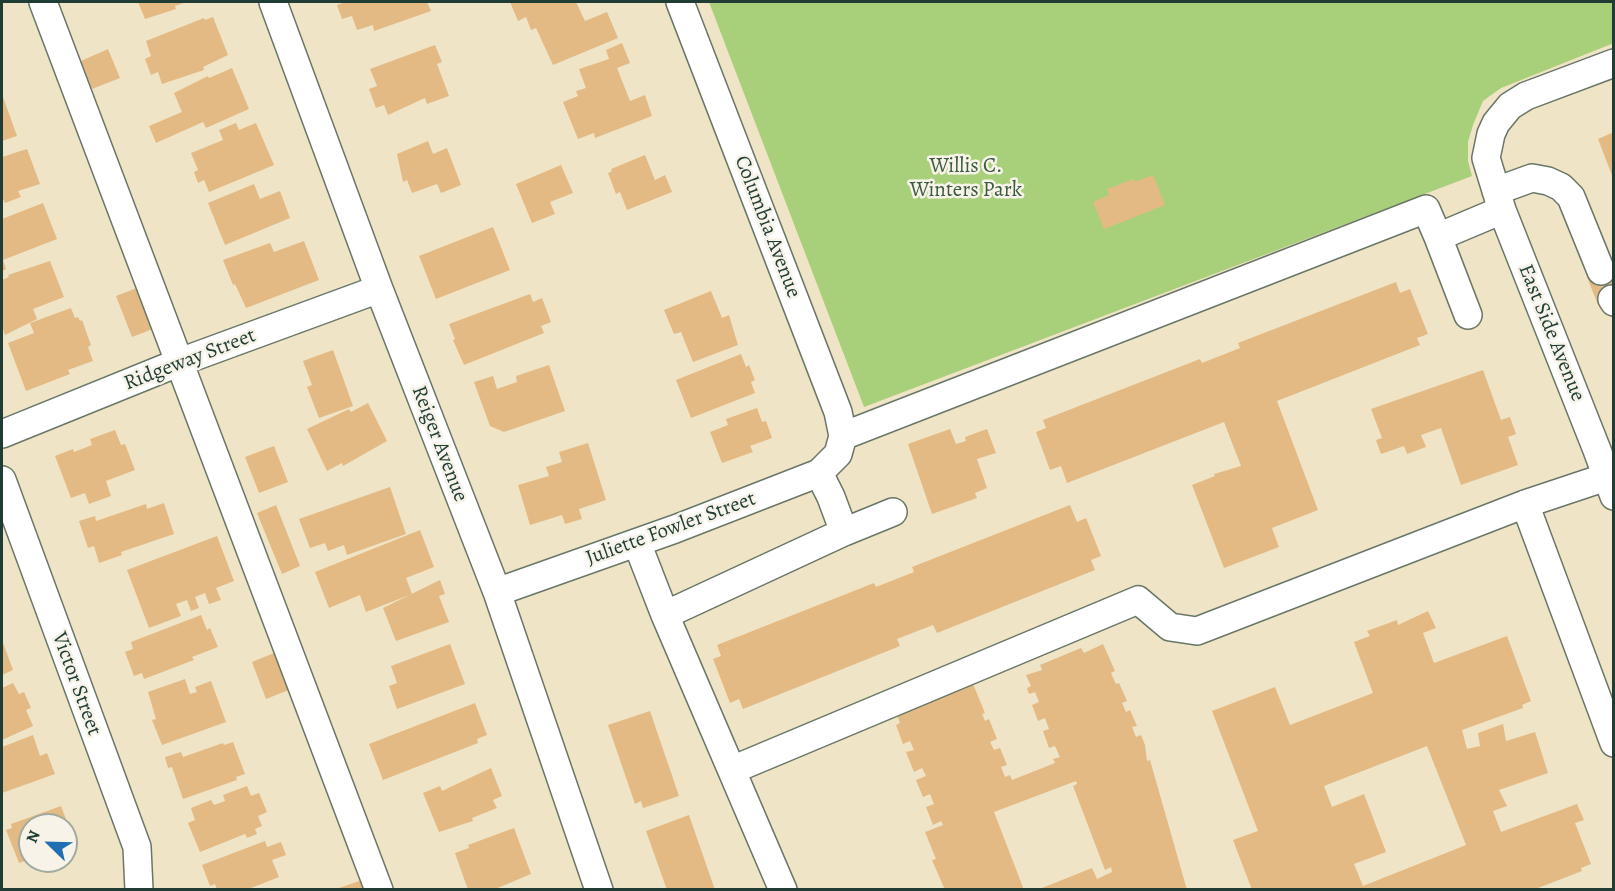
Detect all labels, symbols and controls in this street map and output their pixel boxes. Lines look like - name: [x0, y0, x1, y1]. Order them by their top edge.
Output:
- street label: Columbia Avenue: [728, 152, 806, 302]
- park label: Willis C. Winters Park: [910, 154, 1022, 204]
- street label: East Side Avenue: [1512, 261, 1590, 405]
- street label: Ridgeway Street: [121, 323, 259, 397]
- street label: Reiger Avenue: [405, 382, 473, 506]
- street label: Juliette Fowler Street: [583, 487, 759, 571]
- street label: Victor Street: [46, 629, 106, 739]
- north arrow: [18, 813, 78, 873]
- text: N: [21, 827, 46, 846]

